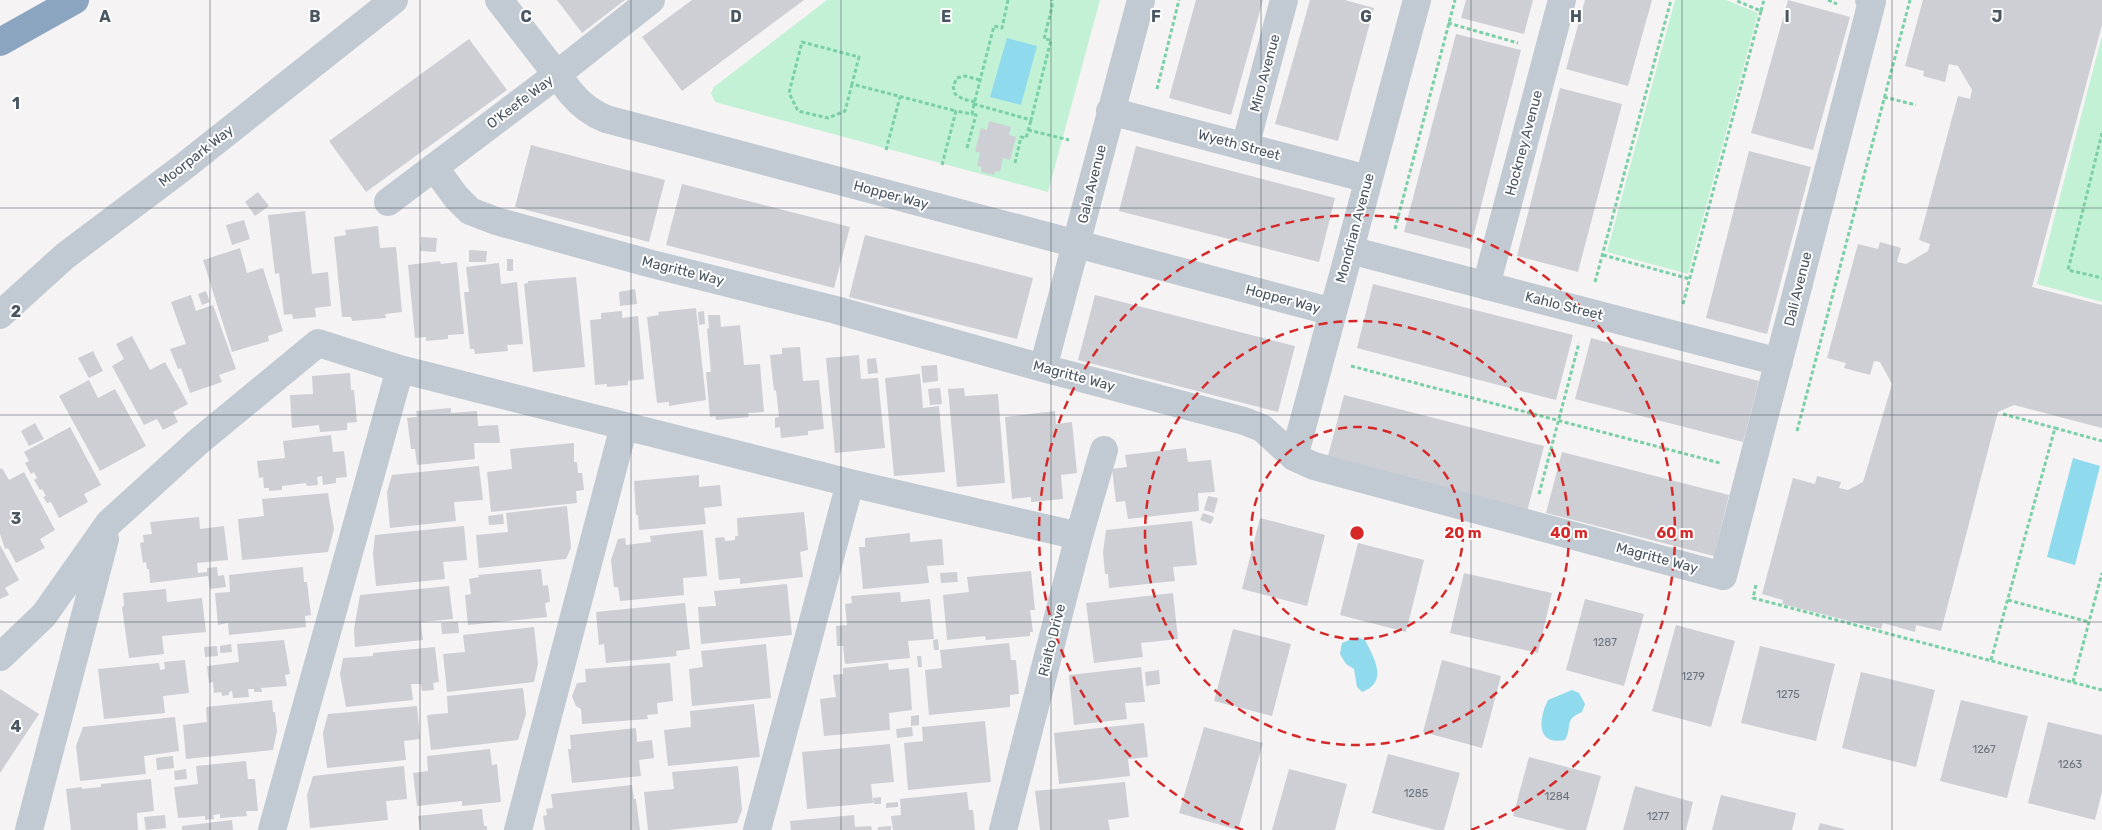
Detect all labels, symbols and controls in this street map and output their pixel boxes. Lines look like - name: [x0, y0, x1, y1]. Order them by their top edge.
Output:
- text: A: [99, 7, 111, 26]
- text: B: [309, 7, 321, 26]
- text: C: [520, 7, 532, 26]
- text: D: [730, 7, 742, 26]
- text: E: [941, 7, 951, 26]
- text: F: [1151, 7, 1161, 26]
- text: G: [1360, 7, 1372, 26]
- text: H: [1570, 7, 1582, 26]
- text: I: [1784, 7, 1790, 26]
- text: J: [1992, 7, 2002, 26]
- street label: Miro Avenue: [1246, 32, 1284, 114]
- street label: O'Keefe Way: [483, 71, 557, 132]
- street label: Hockney Avenue: [1502, 88, 1546, 198]
- text: 1: [12, 94, 20, 113]
- street label: Moorpark Way: [155, 121, 237, 191]
- street label: Wyeth Street: [1196, 126, 1282, 164]
- street label: Gala Avenue: [1074, 143, 1110, 225]
- street label: Mondrian Avenue: [1332, 171, 1378, 285]
- street label: Hopper Way: [852, 177, 931, 213]
- street label: Dali Avenue: [1781, 250, 1816, 328]
- street label: Magritte Way: [640, 253, 726, 289]
- street label: Hopper Way: [1244, 281, 1323, 317]
- street label: Kahlo Street: [1523, 288, 1605, 324]
- text: 2: [11, 302, 21, 321]
- street label: Magritte Way: [1031, 357, 1117, 395]
- text: 3: [11, 509, 21, 528]
- centre of rings: [1348, 524, 1366, 542]
- text: 20 m: [1445, 524, 1481, 542]
- text: 40 m: [1550, 524, 1588, 542]
- text: 60 m: [1657, 524, 1693, 542]
- street label: Magritte Way: [1614, 539, 1700, 577]
- street label: Rialto Drive: [1035, 602, 1069, 678]
- house number: 1287: [1593, 636, 1617, 649]
- house number: 1279: [1681, 670, 1705, 683]
- house number: 1275: [1776, 688, 1800, 701]
- text: 4: [11, 717, 22, 736]
- house number: 1267: [1972, 743, 1996, 756]
- house number: 1263: [2058, 758, 2083, 771]
- house number: 1285: [1404, 787, 1429, 800]
- house number: 1284: [1545, 790, 1570, 803]
- house number: 1277: [1647, 810, 1670, 823]

